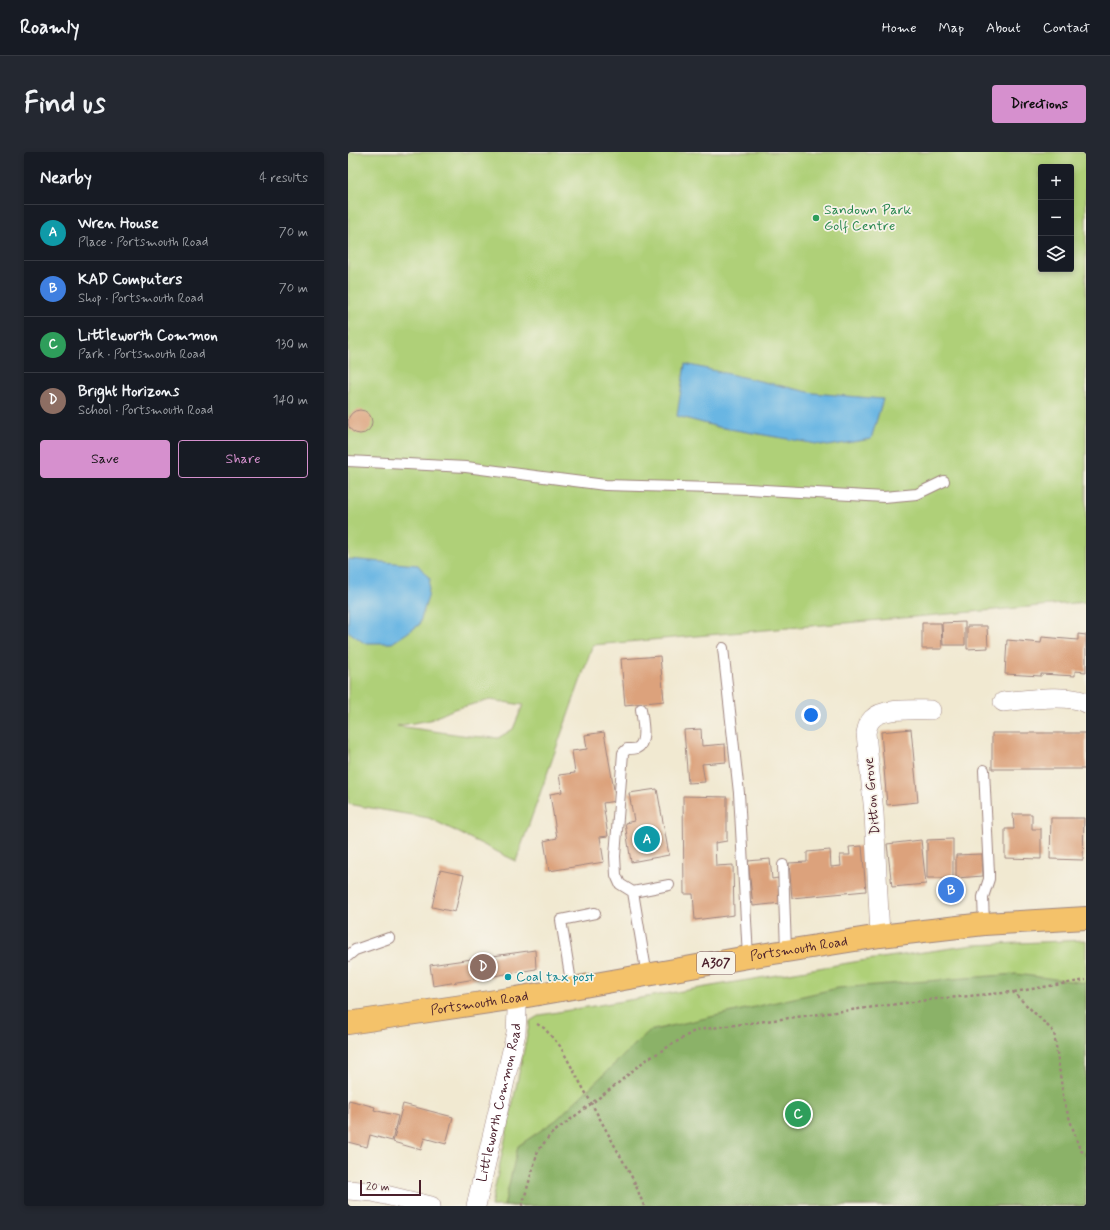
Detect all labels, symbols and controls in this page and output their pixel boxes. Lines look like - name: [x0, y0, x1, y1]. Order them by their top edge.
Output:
- text: Roamly: [20, 15, 79, 40]
- text: Home: [882, 19, 916, 37]
- text: Map: [938, 19, 964, 37]
- text: About: [986, 19, 1021, 37]
- text: Contact: [1043, 19, 1090, 37]
- button: Directions: [992, 85, 1086, 123]
- text: Find us: [24, 86, 105, 123]
- map controls: [1038, 164, 1074, 272]
- button: +: [1038, 164, 1074, 200]
- text: Nearby: [40, 167, 92, 189]
- text: 4 results: [259, 170, 308, 187]
- button: −: [1038, 200, 1074, 236]
- place label: Sandown Park Golf Centre: [824, 201, 912, 235]
- marker: Sandown Park Golf Centre: [811, 213, 821, 223]
- text: Wren House: [78, 214, 159, 234]
- text: A: [49, 224, 57, 241]
- text: 70 m: [279, 224, 308, 241]
- text: Place · Portsmouth Road: [78, 234, 208, 251]
- button: layers: [1038, 236, 1074, 272]
- text: KAD Computers: [78, 270, 182, 290]
- text: B: [49, 280, 57, 297]
- text: 70 m: [279, 280, 308, 297]
- text: Shop · Portsmouth Road: [78, 290, 204, 307]
- text: Littleworth Common: [78, 326, 218, 346]
- text: C: [48, 336, 58, 353]
- text: 130 m: [275, 336, 308, 353]
- text: Park · Portsmouth Road: [78, 346, 206, 363]
- text: Bright Horizons: [78, 382, 179, 402]
- text: D: [49, 392, 57, 409]
- text: 140 m: [273, 392, 308, 409]
- text: School · Portsmouth Road: [78, 402, 213, 419]
- button: Save: [40, 440, 170, 478]
- button: Share: [178, 440, 308, 478]
- your location: [801, 705, 821, 725]
- street label: Ditton Grove: [860, 757, 884, 835]
- pin: A: [634, 824, 660, 854]
- pin: B: [938, 875, 964, 905]
- street label: Portsmouth Road: [749, 932, 849, 966]
- pin: D: [470, 952, 496, 982]
- road number: A307: [697, 952, 735, 974]
- place label: Coal tax post: [516, 968, 595, 986]
- marker: Coal tax post: [503, 972, 513, 982]
- street label: Portsmouth Road: [429, 987, 530, 1020]
- street label: Littleworth Common Road: [473, 1023, 525, 1184]
- pin: C: [785, 1099, 811, 1129]
- scale bar: [360, 1178, 421, 1197]
- text: 20 m: [366, 1180, 389, 1194]

